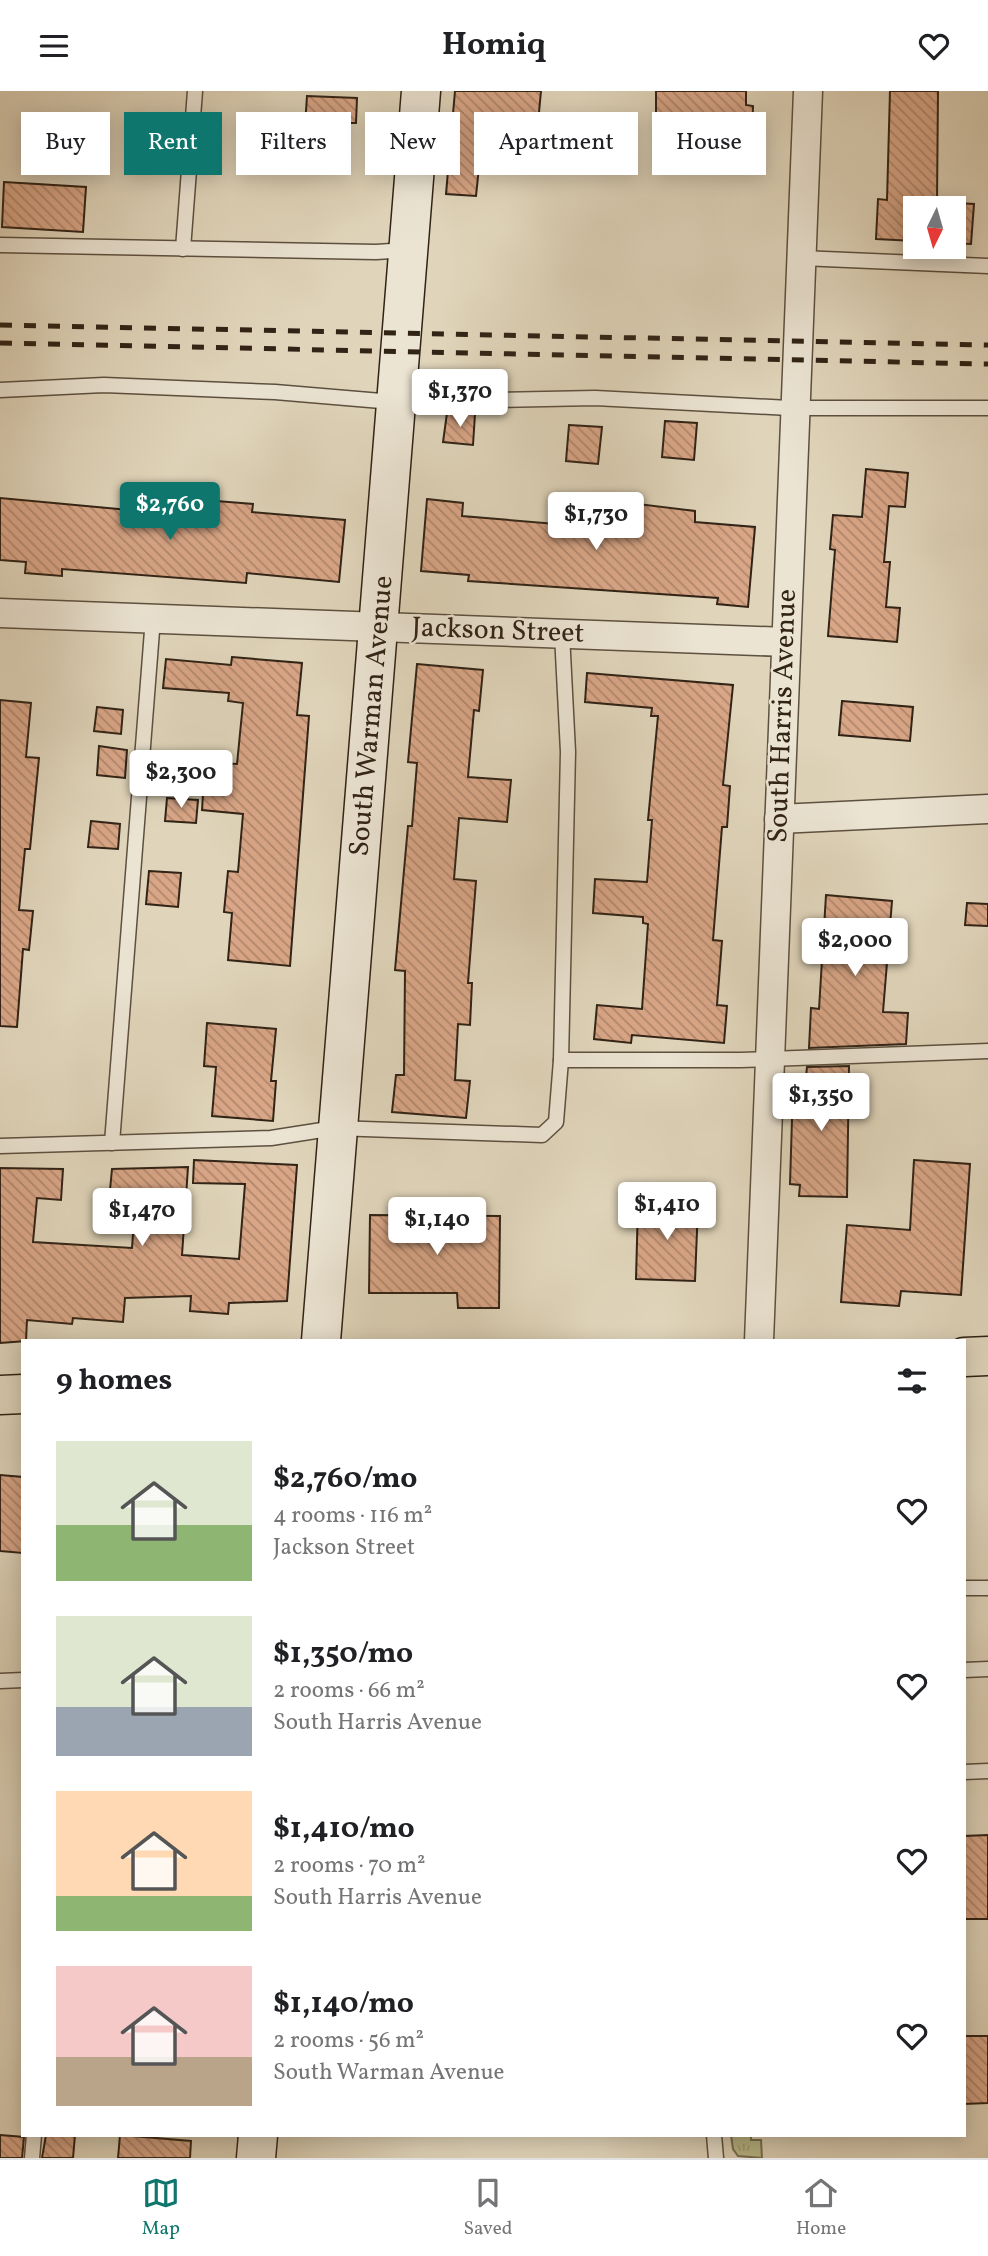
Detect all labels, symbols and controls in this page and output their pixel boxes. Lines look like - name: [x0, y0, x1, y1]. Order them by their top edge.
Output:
- text: Homiq: [442, 24, 546, 68]
- icon: menu: [35, 27, 73, 65]
- icon: heart: [915, 27, 953, 65]
- chip: Buy: [21, 112, 110, 175]
- chip: Rent: [124, 112, 222, 175]
- chip: Filters: [236, 112, 351, 175]
- chip: New: [365, 112, 460, 175]
- chip: Apartment: [474, 112, 638, 175]
- chip: House: [652, 112, 766, 175]
- north arrow: [903, 196, 966, 259]
- map controls: [903, 196, 966, 259]
- pin: $1,370: [403, 369, 517, 429]
- text: $1,370: [428, 376, 492, 408]
- pin: $2,760: [113, 483, 227, 542]
- text: $2,760: [136, 489, 204, 521]
- pin: $1,730: [539, 493, 653, 552]
- text: $1,730: [564, 499, 628, 531]
- street label: South Warman Avenue: [340, 574, 404, 858]
- street label: South Harris Avenue: [759, 588, 807, 844]
- street label: Jackson Street: [411, 608, 585, 654]
- pin: $2,300: [124, 751, 238, 810]
- text: $2,300: [146, 757, 216, 789]
- pin: $2,000: [798, 919, 912, 978]
- text: $2,000: [818, 925, 892, 957]
- pin: $1,350: [764, 1073, 878, 1133]
- text: $1,350: [788, 1080, 854, 1112]
- pin: $1,410: [610, 1183, 724, 1242]
- pin: $1,470: [85, 1189, 199, 1248]
- text: $1,410: [634, 1189, 700, 1221]
- text: $1,470: [109, 1195, 175, 1227]
- pin: $1,140: [380, 1197, 494, 1257]
- text: $1,140: [404, 1204, 470, 1236]
- text: 9 homes: [56, 1360, 172, 1402]
- icon: filters: [893, 1362, 931, 1400]
- text: $2,760/mo: [273, 1458, 417, 1500]
- icon: home: [112, 1469, 196, 1553]
- icon: heart: [893, 1492, 931, 1530]
- text: 4 rooms · 116 m²: [273, 1500, 432, 1532]
- text: Jackson Street: [273, 1532, 415, 1564]
- text: $1,350/mo: [273, 1633, 413, 1675]
- icon: home: [112, 1644, 196, 1728]
- icon: heart: [893, 1667, 931, 1705]
- text: 2 rooms · 66 m²: [273, 1675, 425, 1707]
- text: South Harris Avenue: [273, 1707, 482, 1739]
- text: $1,410/mo: [273, 1808, 415, 1850]
- icon: home: [112, 1819, 196, 1903]
- icon: heart: [893, 1842, 931, 1880]
- text: 2 rooms · 70 m²: [273, 1850, 426, 1882]
- text: South Harris Avenue: [273, 1882, 482, 1914]
- text: $1,140/mo: [273, 1983, 414, 2025]
- icon: home: [112, 1994, 196, 2078]
- icon: heart: [893, 2017, 931, 2055]
- text: 2 rooms · 56 m²: [273, 2025, 424, 2057]
- text: South Warman Avenue: [273, 2057, 505, 2089]
- tab: Map: [142, 2174, 180, 2242]
- tab: Saved: [463, 2174, 512, 2242]
- tab: Home: [796, 2174, 846, 2242]

